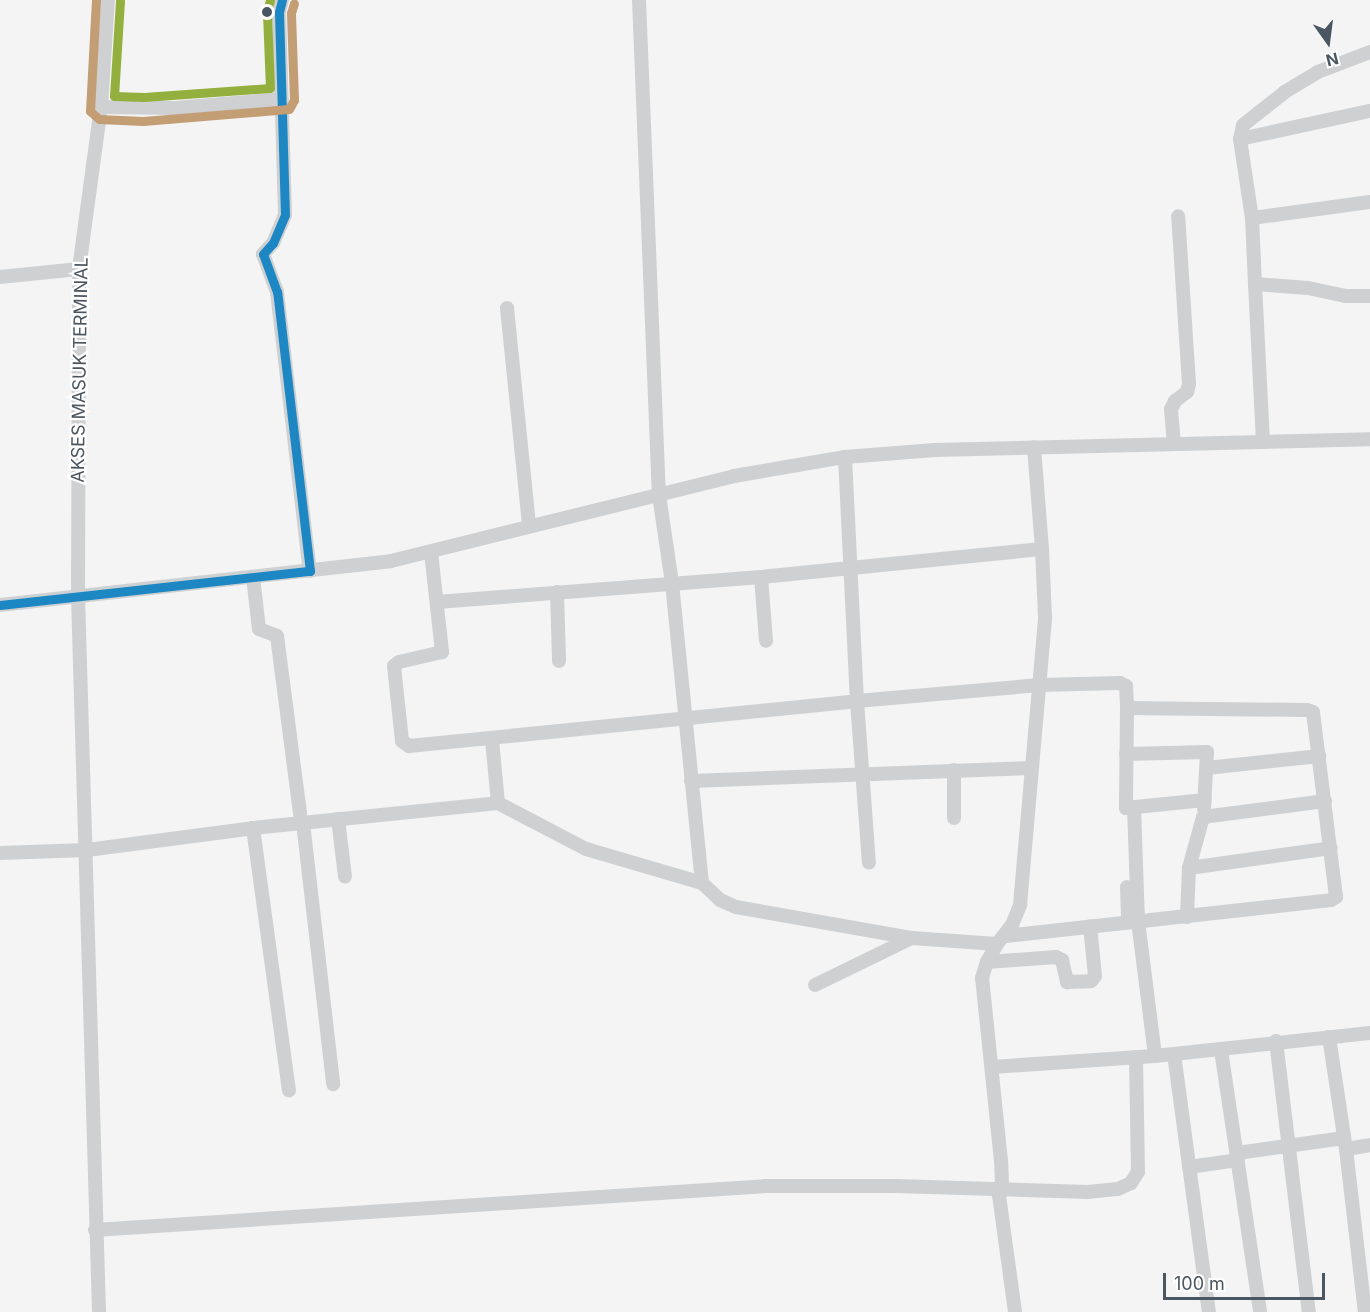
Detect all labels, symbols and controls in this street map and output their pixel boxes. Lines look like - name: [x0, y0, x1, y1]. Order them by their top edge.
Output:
- unlabelled marker: [261, 6, 273, 18]
- north arrow: [1298, 12, 1358, 72]
- text: N: [1324, 48, 1341, 71]
- street label: AKSES MASUK TERMINAL: [67, 257, 93, 483]
- scale bar: [1166, 1261, 1328, 1299]
- text: 100 m: [1174, 1273, 1225, 1294]

